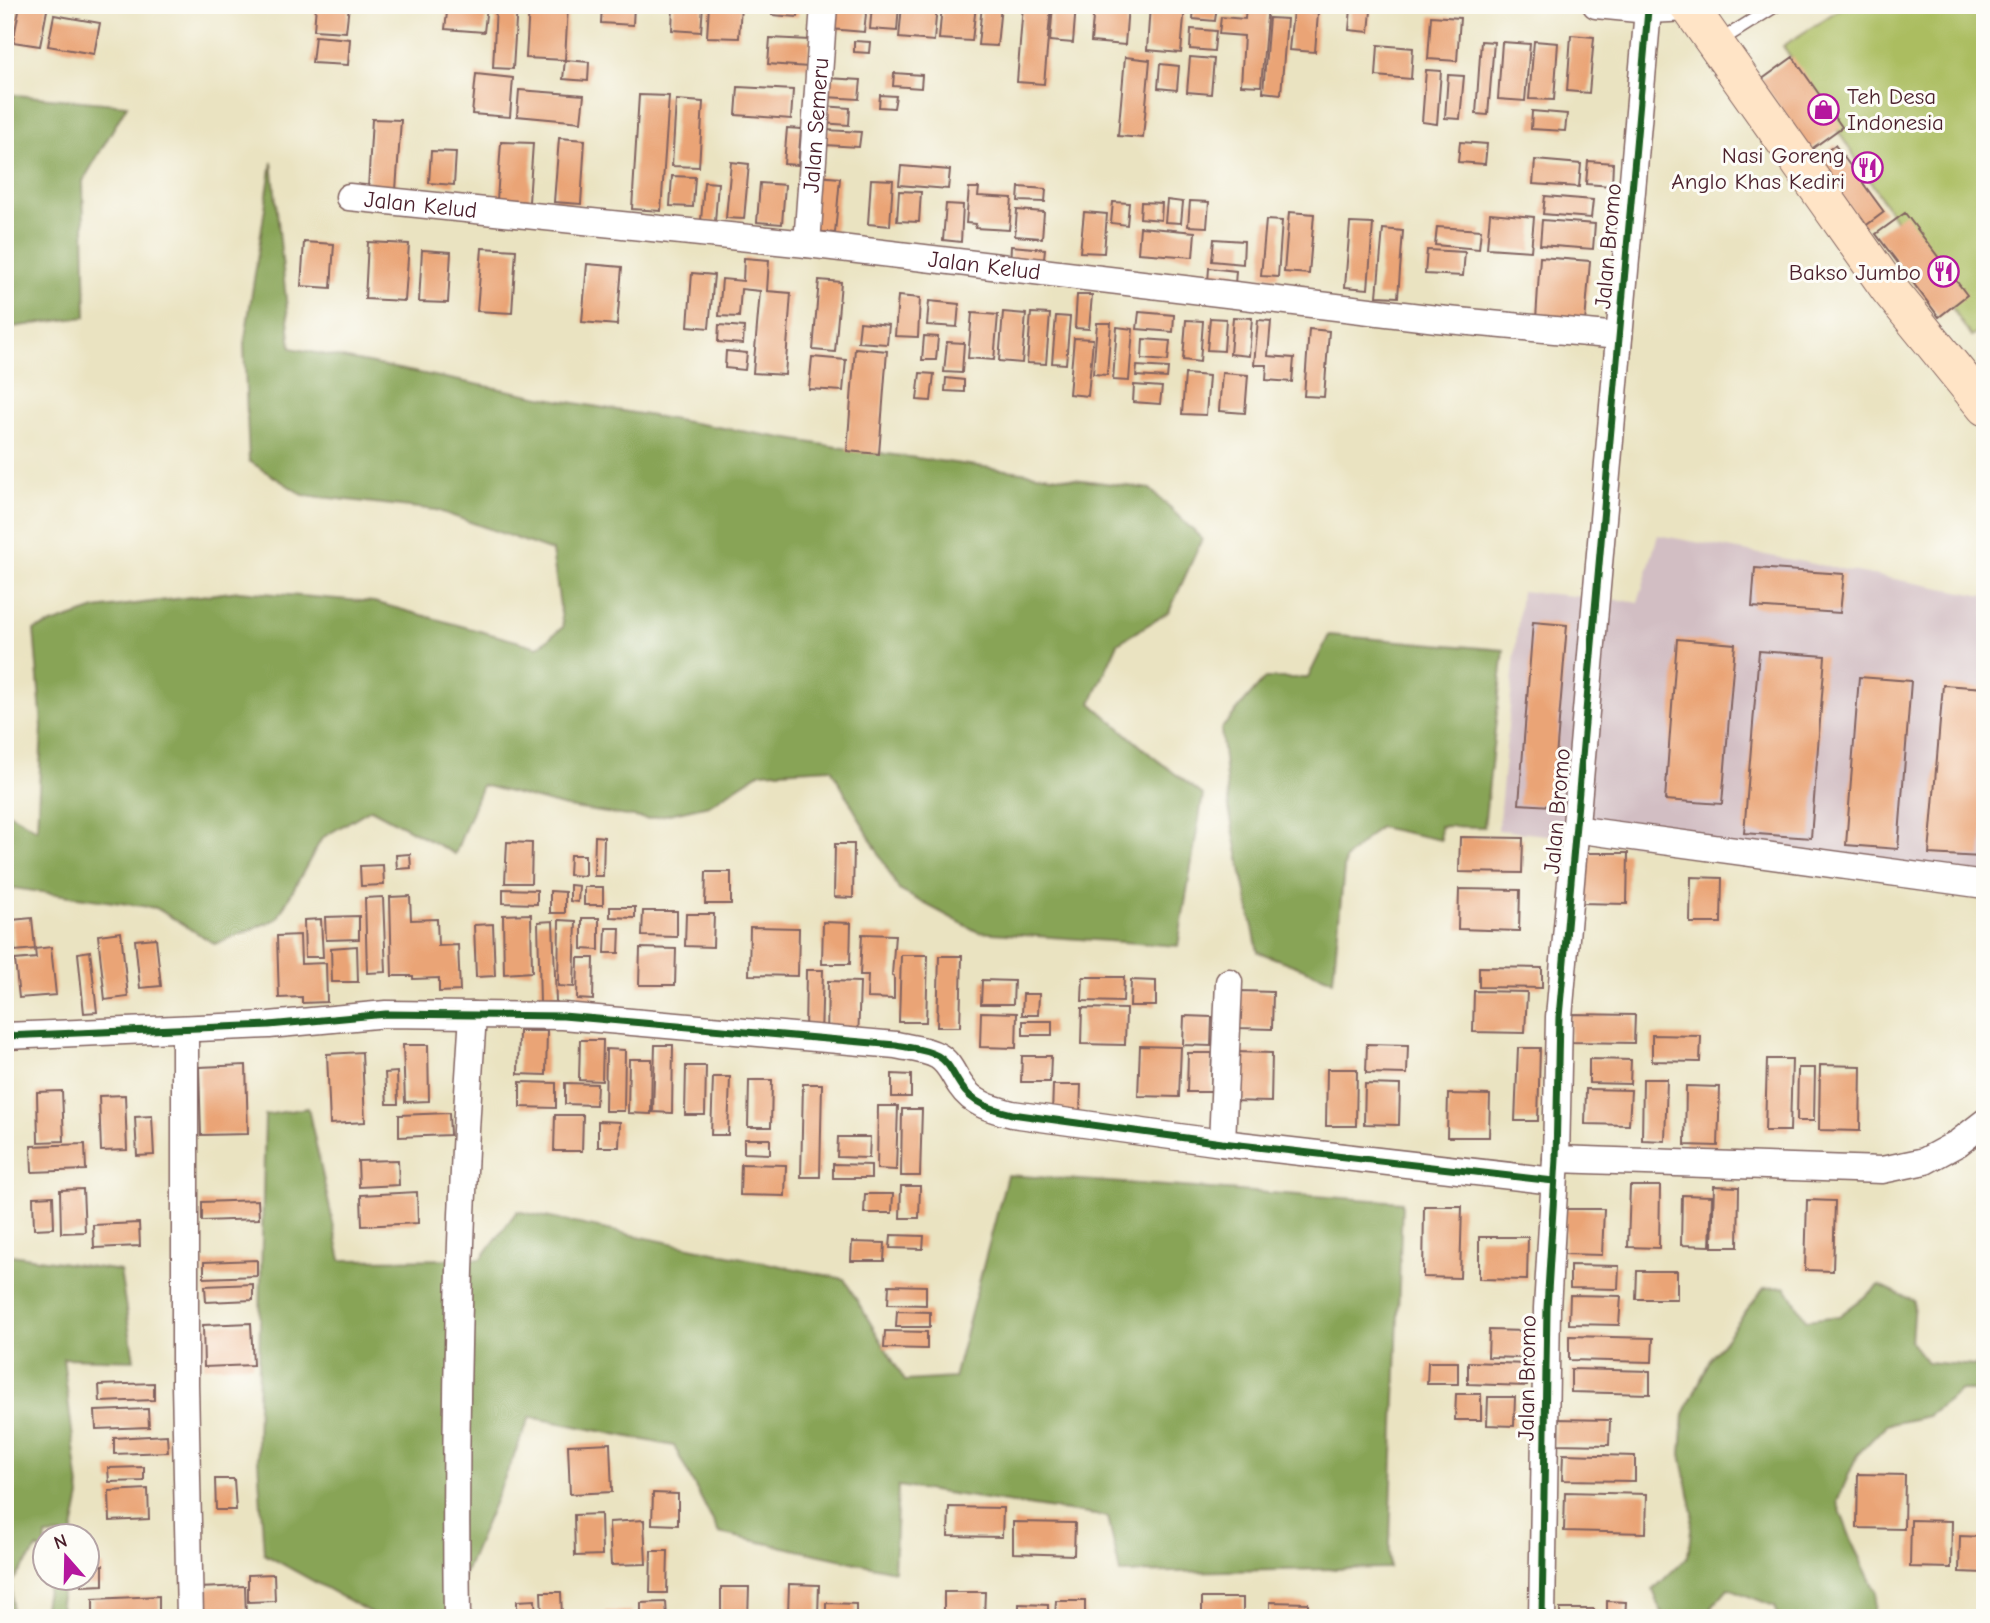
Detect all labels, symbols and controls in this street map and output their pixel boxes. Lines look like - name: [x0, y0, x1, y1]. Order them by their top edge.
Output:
- street label: Jalan Semeru: [797, 57, 834, 194]
- place label: Teh Desa Indonesia: [1847, 83, 1944, 136]
- shop icon: Teh Desa Indonesia: [1807, 92, 1841, 126]
- place label: Nasi Goreng Anglo Khas Kediri: [1671, 142, 1845, 195]
- restaurant icon: Nasi Goreng Anglo Khas Kediri: [1851, 151, 1885, 185]
- street label: Jalan Bromo: [1589, 182, 1627, 310]
- street label: Jalan Kelud: [363, 185, 478, 224]
- street label: Jalan Kelud: [927, 245, 1042, 285]
- restaurant icon: Bakso Jumbo: [1927, 255, 1961, 289]
- place label: Bakso Jumbo: [1789, 259, 1921, 286]
- street label: Jalan Bromo: [1538, 747, 1576, 875]
- street label: Jalan Bromo: [1512, 1315, 1542, 1441]
- north arrow: [32, 1522, 102, 1592]
- text: N: [51, 1530, 70, 1554]

